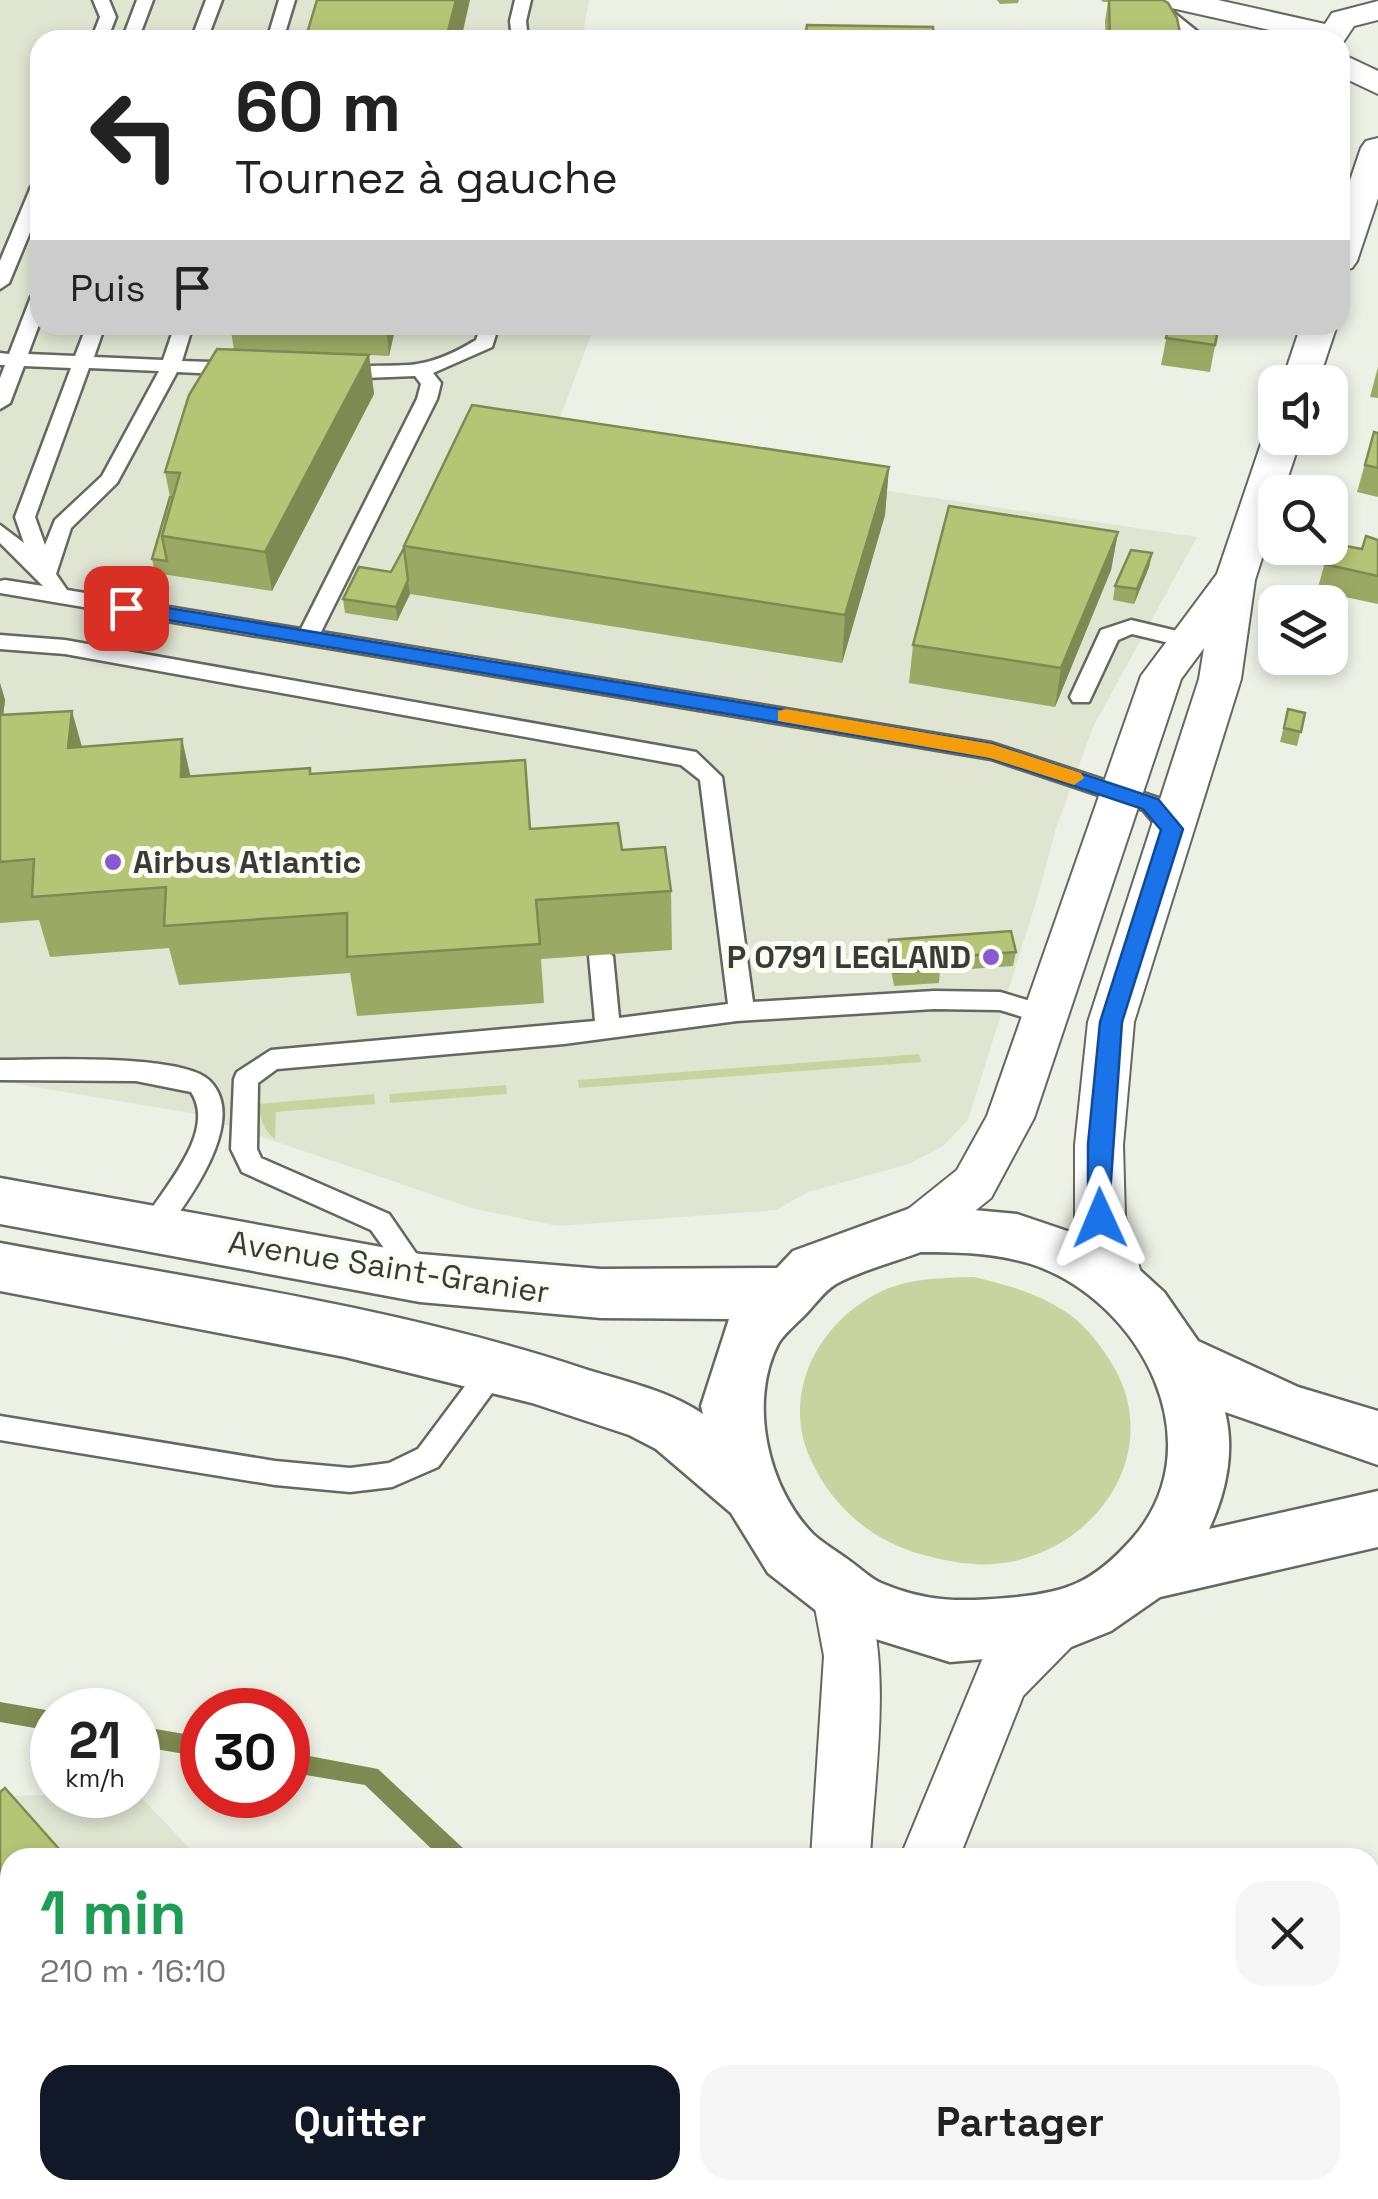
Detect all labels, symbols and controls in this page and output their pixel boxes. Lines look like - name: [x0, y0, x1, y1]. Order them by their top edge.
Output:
- text: 60 m: [235, 62, 401, 151]
- icon: left: [70, 70, 200, 200]
- text: Tournez à gauche: [235, 149, 618, 206]
- icon: arrive: [165, 260, 220, 315]
- text: Puis: [70, 264, 145, 312]
- map controls: [1258, 365, 1348, 675]
- button: sound: [1258, 365, 1348, 455]
- button: search: [1258, 475, 1348, 565]
- pin: [84, 566, 169, 651]
- icon: arrive: [99, 581, 154, 636]
- button: layers: [1258, 585, 1348, 675]
- place label: Airbus Atlantic: [133, 842, 361, 882]
- marker: Airbus Atlantic: [102, 851, 124, 873]
- place label: P 0791 LEGLAND: [727, 937, 971, 977]
- marker: P 0791 LEGLAND: [980, 946, 1002, 968]
- position arrow: [1048, 1166, 1152, 1270]
- street label: Avenue Saint-Granier: [226, 1222, 552, 1312]
- speed limit sign: 30: [180, 1688, 310, 1818]
- text: 21: [69, 1709, 121, 1773]
- text: km/h: [65, 1762, 125, 1794]
- text: 1 min: [40, 1875, 187, 1952]
- button: close: [1235, 1881, 1340, 1986]
- text: 210 m · 16:10: [40, 1951, 226, 1991]
- button: Quitter: [40, 2065, 680, 2180]
- button: Partager: [700, 2065, 1340, 2180]

